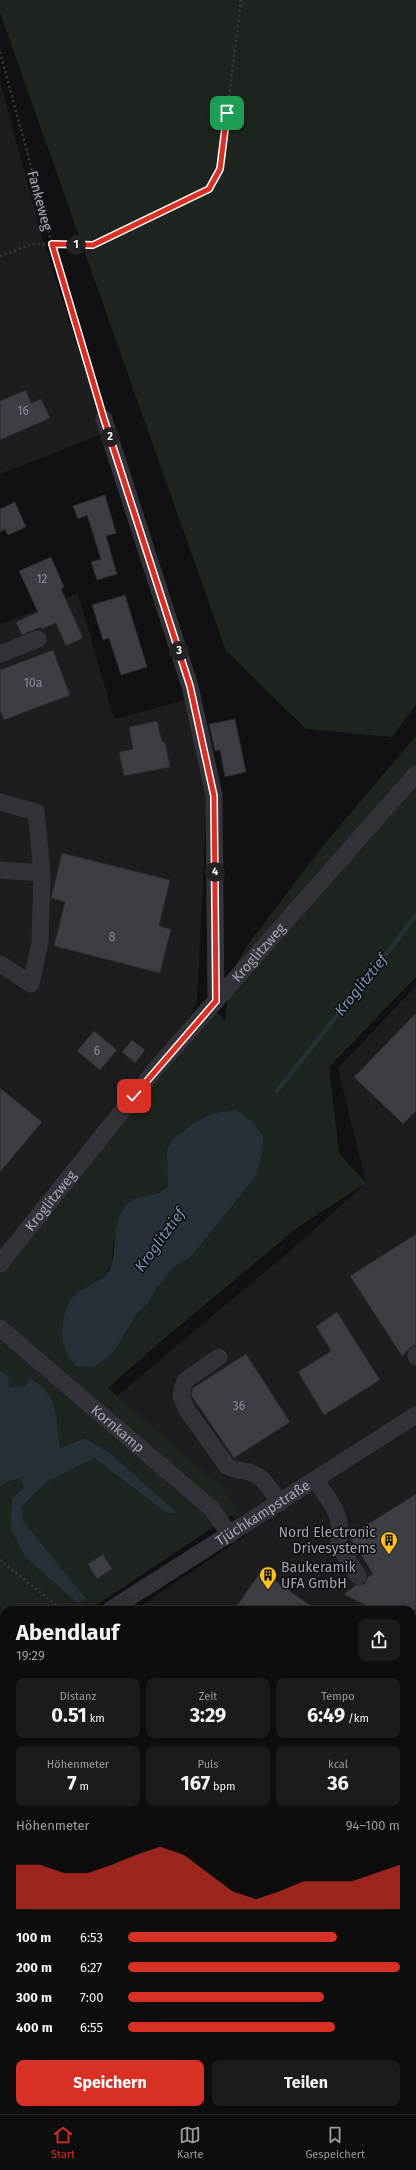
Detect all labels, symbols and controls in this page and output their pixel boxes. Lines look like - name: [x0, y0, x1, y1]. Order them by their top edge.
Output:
- pin: [210, 96, 244, 130]
- icon: arrive: [216, 102, 238, 124]
- street label: Fankeweg: [24, 169, 57, 233]
- pin: 1: [66, 235, 86, 255]
- text: 1: [73, 238, 79, 251]
- house number: 16: [17, 404, 29, 418]
- pin: 2: [100, 427, 120, 447]
- text: 2: [107, 430, 113, 443]
- house number: 12: [36, 572, 48, 586]
- pin: 3: [169, 641, 189, 661]
- text: 3: [176, 644, 182, 657]
- house number: 10a: [24, 676, 42, 690]
- pin: 4: [205, 862, 225, 882]
- text: 4: [212, 865, 218, 878]
- street label: Kroglitzweg: [228, 919, 290, 985]
- house number: 8: [109, 930, 116, 944]
- water label: Kroglitztief: [331, 949, 393, 1019]
- house number: 6: [94, 1044, 100, 1058]
- pin: [117, 1079, 151, 1113]
- icon: check: [123, 1085, 145, 1107]
- street label: Kroglitzweg: [21, 1166, 80, 1234]
- water label: Kroglitztief: [131, 1203, 190, 1275]
- house number: 36: [233, 1399, 245, 1413]
- street label: Kornkamp: [88, 1401, 148, 1456]
- street label: Tjüchkampstraße: [212, 1476, 313, 1549]
- place label: Nord Electronic Drivesystems: [278, 1524, 376, 1557]
- building icon: Nord Electronic Drivesystems: [379, 1530, 399, 1555]
- place label: Baukeramik UFA GmbH: [281, 1559, 356, 1592]
- building icon: Baukeramik UFA GmbH: [258, 1565, 278, 1590]
- text: Abendlauf: [16, 1619, 119, 1646]
- button: share: [358, 1619, 400, 1661]
- text: 19:29: [16, 1648, 45, 1663]
- text: Distanz: [60, 1690, 96, 1703]
- text: Zeit: [199, 1690, 217, 1703]
- text: Tempo: [321, 1690, 355, 1703]
- text: 0.51: [51, 1703, 87, 1727]
- text: 3:29: [190, 1703, 226, 1727]
- text: 6:49: [307, 1703, 345, 1727]
- text: km: [87, 1712, 105, 1725]
- text: /km: [345, 1712, 369, 1725]
- text: Höhenmeter: [47, 1758, 109, 1771]
- text: Puls: [198, 1758, 218, 1771]
- text: kcal: [328, 1758, 348, 1771]
- text: 7: [67, 1771, 77, 1795]
- text: 167: [181, 1771, 210, 1795]
- text: 36: [327, 1771, 349, 1795]
- text: m: [77, 1780, 89, 1793]
- text: bpm: [210, 1780, 235, 1793]
- text: Höhenmeter: [16, 1818, 90, 1833]
- text: 94–100 m: [346, 1818, 400, 1833]
- text: 100 m: [16, 1930, 51, 1945]
- text: 6:53: [80, 1930, 103, 1945]
- text: 200 m: [16, 1960, 52, 1975]
- text: 6:27: [80, 1960, 102, 1975]
- text: 300 m: [16, 1990, 52, 2005]
- text: 7:00: [80, 1990, 103, 2005]
- text: 400 m: [16, 2020, 53, 2035]
- text: 6:55: [80, 2020, 103, 2035]
- button: Speichern: [16, 2060, 204, 2106]
- button: Teilen: [212, 2060, 400, 2106]
- tab: Start: [51, 2124, 75, 2161]
- tab: Karte: [177, 2124, 203, 2161]
- tab: Gespeichert: [305, 2124, 365, 2161]

